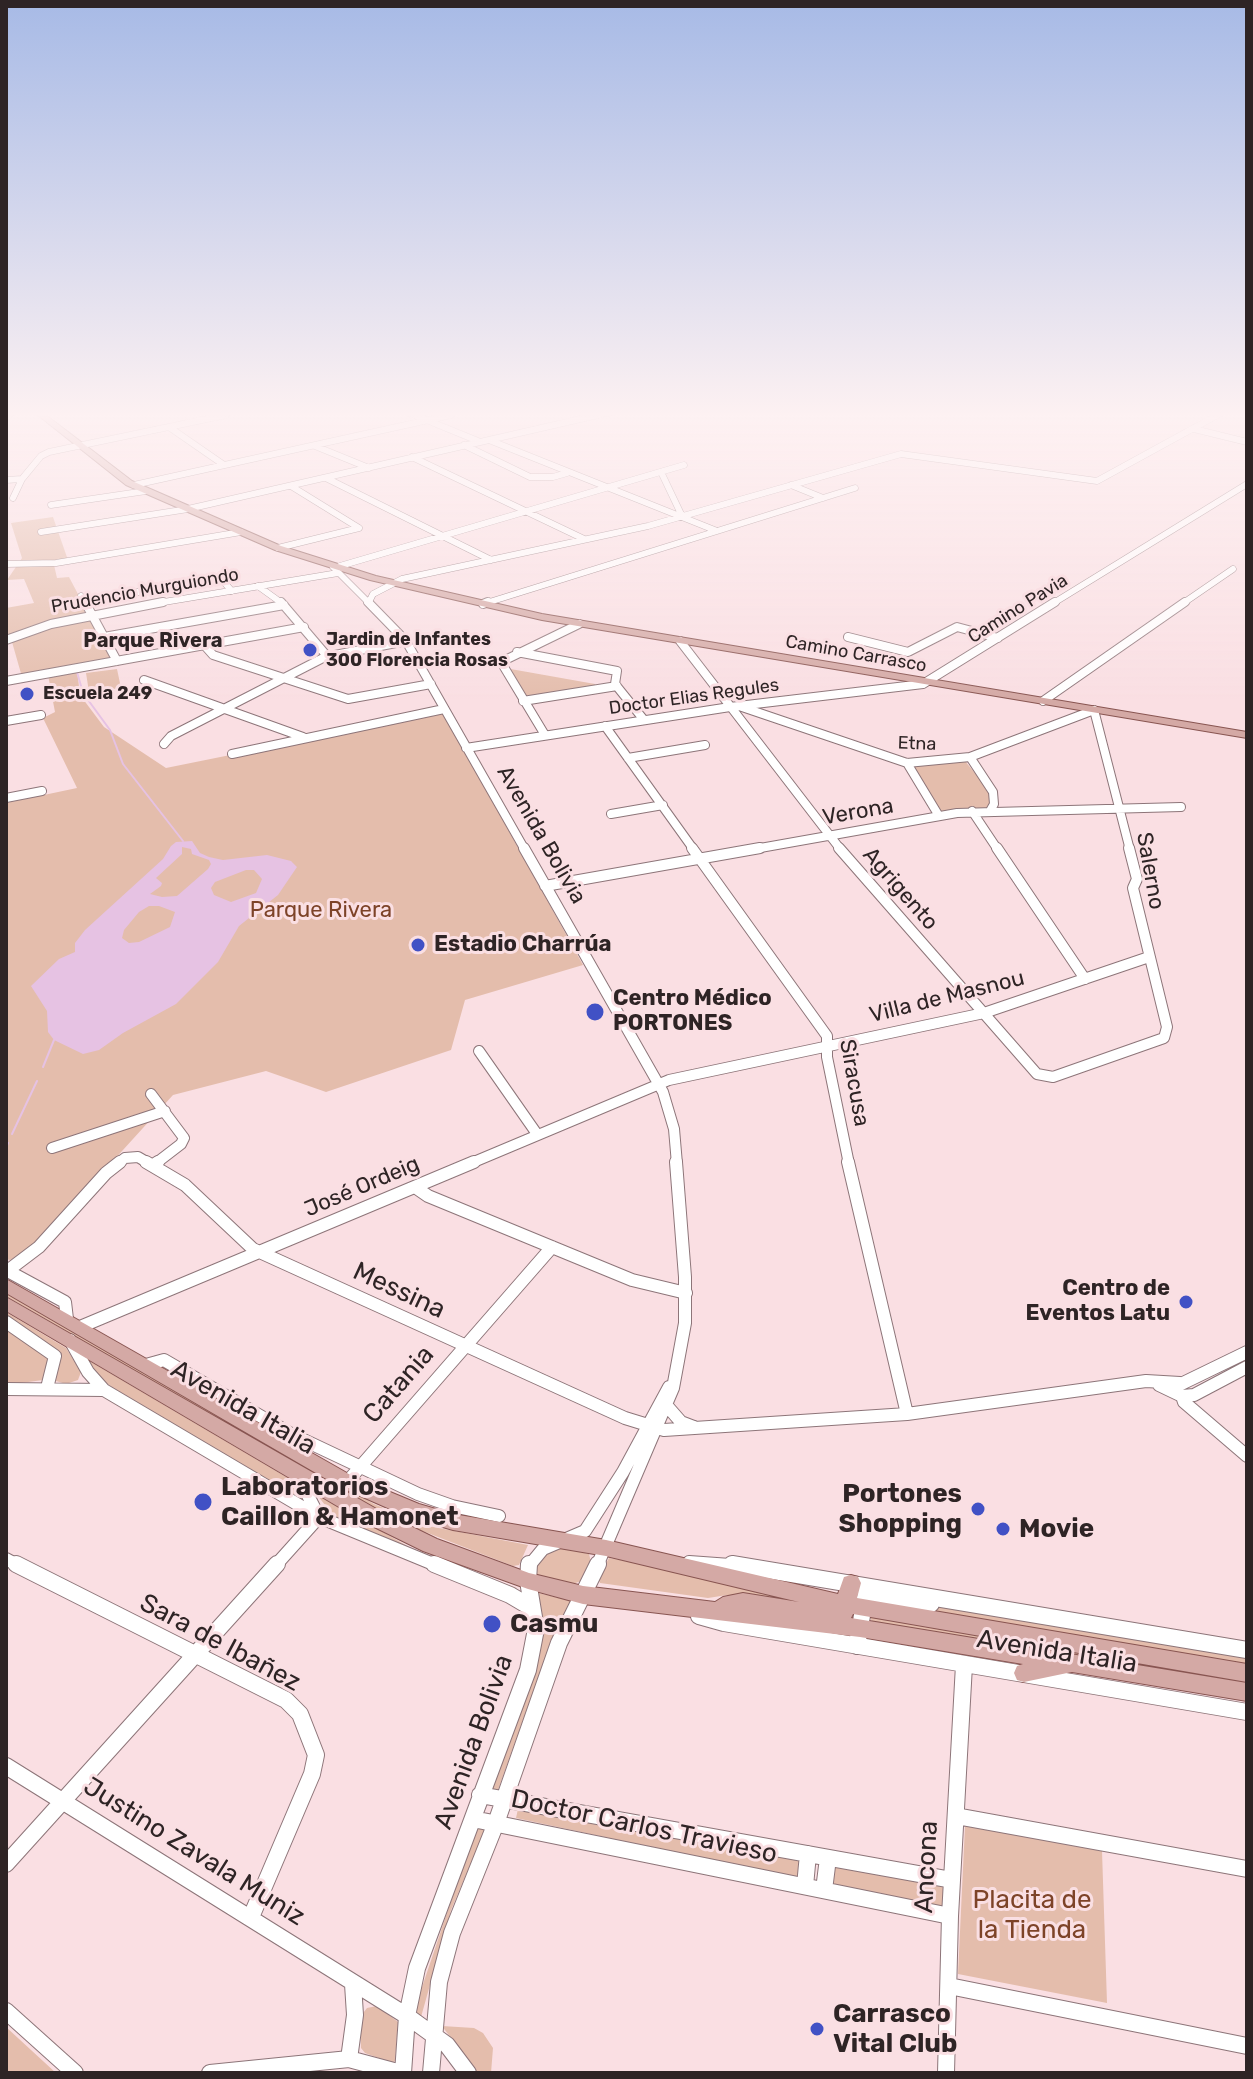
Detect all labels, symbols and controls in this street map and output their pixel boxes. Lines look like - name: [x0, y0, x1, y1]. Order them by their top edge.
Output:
- street label: Prudencio Murguiondo: [50, 564, 240, 618]
- street label: Camino Pavia: [964, 570, 1072, 648]
- district label: Parque Rivera: [83, 629, 223, 653]
- place label: Jardin de Infantes 300 Florencia Rosas: [326, 629, 508, 672]
- street label: Camino Carrasco: [784, 631, 928, 677]
- marker: Jardin de Infantes 300 Florencia Rosas: [301, 641, 319, 659]
- street label: Doctor Elias Regules: [608, 674, 780, 720]
- place label: Escuela 249: [43, 683, 152, 705]
- marker: Escuela 249: [18, 685, 36, 703]
- street label: Etna: [897, 733, 937, 755]
- street label: Avenida Bolivia: [491, 761, 591, 909]
- street label: Verona: [820, 793, 896, 831]
- street label: Salerno: [1130, 830, 1170, 912]
- street label: Agrigento: [857, 842, 943, 936]
- park label: Parque Rivera: [250, 898, 392, 924]
- place label: Estadio Charrúa: [434, 932, 612, 958]
- marker: Estadio Charrúa: [409, 936, 427, 954]
- street label: Villa de Masnou: [867, 965, 1027, 1029]
- place label: Centro Médico PORTONES: [613, 986, 772, 1038]
- marker: Centro Médico PORTONES: [584, 1001, 606, 1023]
- street label: Siracusa: [833, 1037, 875, 1129]
- street label: José Ordeig: [301, 1151, 423, 1223]
- street label: Messina: [348, 1256, 450, 1326]
- place label: Centro de Eventos Latu: [1025, 1276, 1170, 1328]
- marker: Centro de Eventos Latu: [1177, 1293, 1195, 1311]
- street label: Catania: [357, 1340, 441, 1430]
- street label: Avenida Italia: [165, 1354, 321, 1462]
- place label: Laboratorios Caillon & Hamonet: [221, 1471, 459, 1532]
- place label: Portones Shopping: [839, 1478, 962, 1540]
- marker: Laboratorios Caillon & Hamonet: [192, 1491, 214, 1513]
- marker: Portones Shopping: [969, 1500, 987, 1518]
- place label: Movie: [1019, 1513, 1094, 1545]
- marker: Movie: [994, 1520, 1012, 1538]
- street label: Sara de Ibañez: [134, 1587, 306, 1699]
- place label: Casmu: [510, 1608, 598, 1640]
- marker: Casmu: [481, 1613, 503, 1635]
- street label: Avenida Italia: [975, 1624, 1139, 1680]
- street label: Avenida Bolivia: [428, 1651, 520, 1833]
- street label: Justino Zavala Muniz: [77, 1771, 311, 1933]
- street label: Doctor Carlos Travieso: [508, 1784, 780, 1870]
- street label: Ancona: [909, 1820, 945, 1914]
- park label: Placita de la Tienda: [973, 1884, 1091, 1946]
- place label: Carrasco Vital Club: [833, 1998, 957, 2060]
- marker: Carrasco Vital Club: [808, 2020, 826, 2038]

